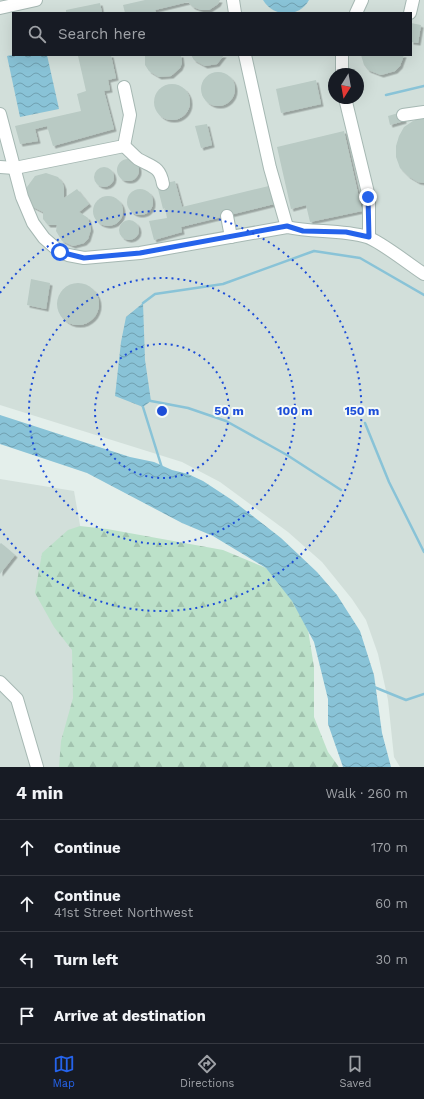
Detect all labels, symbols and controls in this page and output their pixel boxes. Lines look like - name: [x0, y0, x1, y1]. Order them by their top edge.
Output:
- search box: [12, 12, 412, 56]
- icon: search: [26, 23, 48, 45]
- text: Search here: [58, 25, 146, 43]
- north arrow: [328, 68, 364, 104]
- route end: [359, 188, 377, 206]
- route start: [51, 243, 69, 261]
- centre of rings: [155, 404, 169, 418]
- text: 50 m: [214, 404, 244, 418]
- text: 100 m: [277, 404, 313, 418]
- text: 150 m: [345, 404, 379, 418]
- text: 4 min: [16, 783, 63, 803]
- text: Walk · 260 m: [325, 786, 408, 801]
- icon: ahead: [16, 837, 38, 859]
- text: Continue: [54, 839, 121, 857]
- text: 170 m: [371, 840, 408, 855]
- text: Continue: [54, 887, 121, 905]
- icon: ahead: [16, 893, 38, 915]
- text: 60 m: [375, 896, 408, 911]
- text: 41st Street Northwest: [54, 905, 193, 920]
- icon: left: [16, 949, 38, 971]
- text: Turn left: [54, 951, 118, 969]
- text: 30 m: [376, 952, 408, 967]
- icon: arrive: [16, 1005, 38, 1027]
- text: Arrive at destination: [54, 1007, 206, 1025]
- tab: Map: [53, 1053, 75, 1090]
- tab: Directions: [180, 1053, 234, 1090]
- tab: Saved: [339, 1053, 371, 1090]

